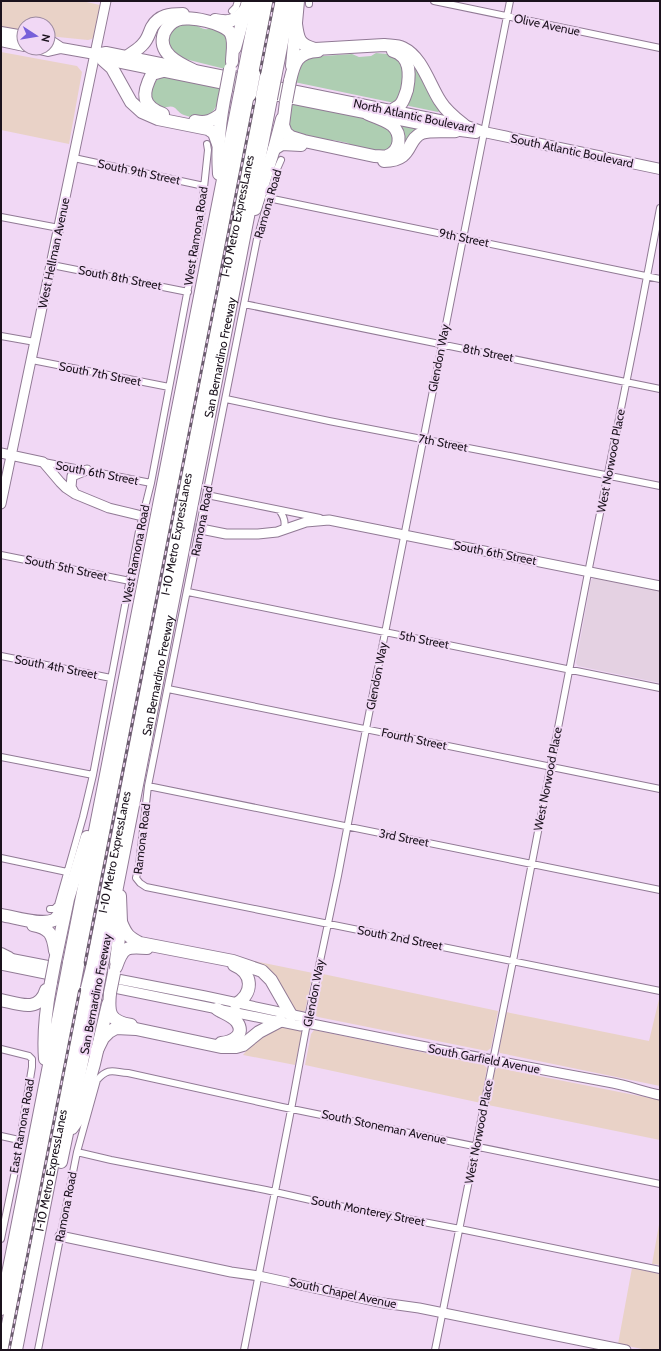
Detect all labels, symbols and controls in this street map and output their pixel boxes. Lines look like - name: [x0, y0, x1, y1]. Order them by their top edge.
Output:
- street label: Olive Avenue: [513, 10, 582, 39]
- north arrow: [16, 16, 56, 56]
- text: N: [38, 33, 53, 43]
- street label: North Atlantic Boulevard: [352, 95, 476, 136]
- street label: South Atlantic Boulevard: [509, 130, 635, 171]
- street label: I-10 Metro ExpressLanes: [217, 154, 257, 278]
- street label: South 9th Street: [96, 155, 182, 188]
- street label: Ramona Road: [250, 168, 285, 240]
- street label: West Ramona Road: [180, 185, 211, 286]
- street label: West Hellman Avenue: [34, 196, 73, 310]
- street label: 9th Street: [438, 225, 491, 250]
- street label: South 8th Street: [77, 262, 163, 293]
- street label: San Bernardino Freeway: [201, 296, 239, 419]
- street label: Glendon Way: [425, 323, 452, 393]
- street label: 8th Street: [461, 340, 515, 365]
- street label: South 7th Street: [58, 358, 142, 389]
- street label: West Norwood Place: [593, 408, 628, 514]
- street label: 7th Street: [417, 430, 469, 455]
- street label: South 6th Street: [54, 457, 140, 488]
- street label: I-10 Metro ExpressLanes: [157, 472, 195, 596]
- street label: Ramona Road: [187, 484, 216, 557]
- street label: West Ramona Road: [119, 503, 152, 604]
- street label: South 6th Street: [452, 537, 538, 568]
- street label: South 5th Street: [24, 551, 109, 584]
- street label: San Bernardino Freeway: [139, 614, 177, 737]
- street label: 5th Street: [398, 627, 450, 652]
- street label: Glendon Way: [363, 641, 390, 711]
- street label: South 4th Street: [13, 651, 99, 682]
- street label: Fourth Street: [380, 724, 448, 753]
- street label: West Norwood Place: [530, 726, 565, 832]
- street label: I-10 Metro ExpressLanes: [95, 790, 134, 914]
- street label: Ramona Road: [130, 803, 153, 875]
- street label: 3rd Street: [378, 825, 430, 850]
- street label: South 2nd Street: [356, 922, 444, 953]
- street label: San Bernardino Freeway: [76, 932, 115, 1055]
- street label: Glendon Way: [300, 958, 327, 1028]
- street label: South Garfield Avenue: [427, 1040, 541, 1077]
- street label: East Ramona Road: [6, 1078, 37, 1174]
- street label: West Norwood Place: [461, 1079, 496, 1185]
- street label: South Stoneman Avenue: [320, 1106, 448, 1147]
- street label: I-10 Metro ExpressLanes: [31, 1108, 70, 1233]
- street label: Ramona Road: [51, 1170, 80, 1243]
- street label: South Monterey Street: [310, 1192, 426, 1229]
- street label: South Chapel Avenue: [288, 1274, 398, 1311]

